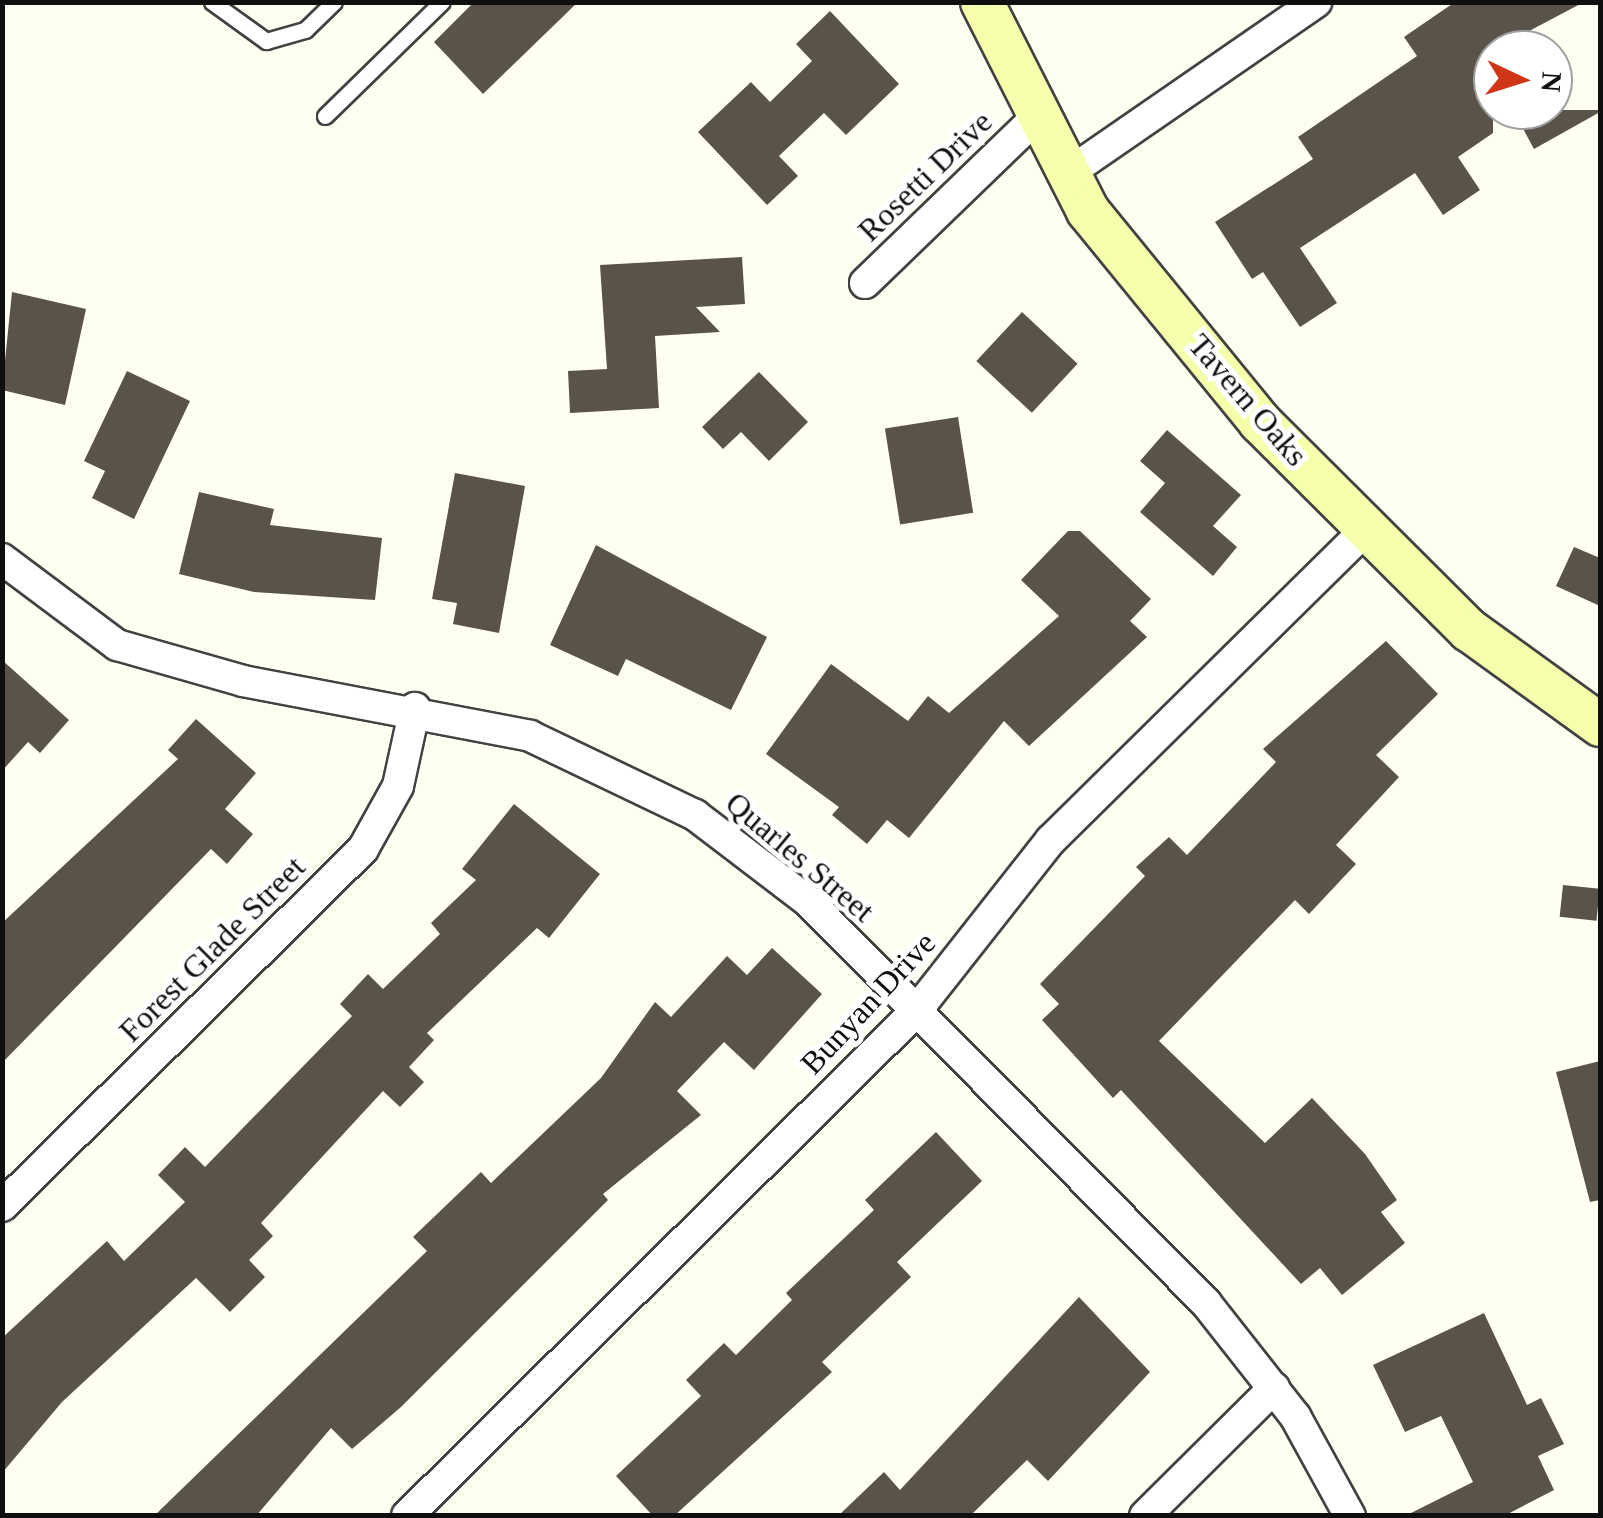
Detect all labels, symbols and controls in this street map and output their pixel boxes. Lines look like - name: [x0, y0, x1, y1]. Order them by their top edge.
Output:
- north arrow: [1473, 30, 1573, 130]
- text: N: [1535, 71, 1568, 93]
- street label: Rosetti Drive: [850, 103, 1000, 249]
- street label: Tavern Oaks: [1180, 326, 1316, 474]
- street label: Quarles Street: [718, 784, 882, 930]
- street label: Forest Glade Street: [111, 848, 313, 1050]
- street label: Bunyan Drive: [792, 924, 944, 1082]

